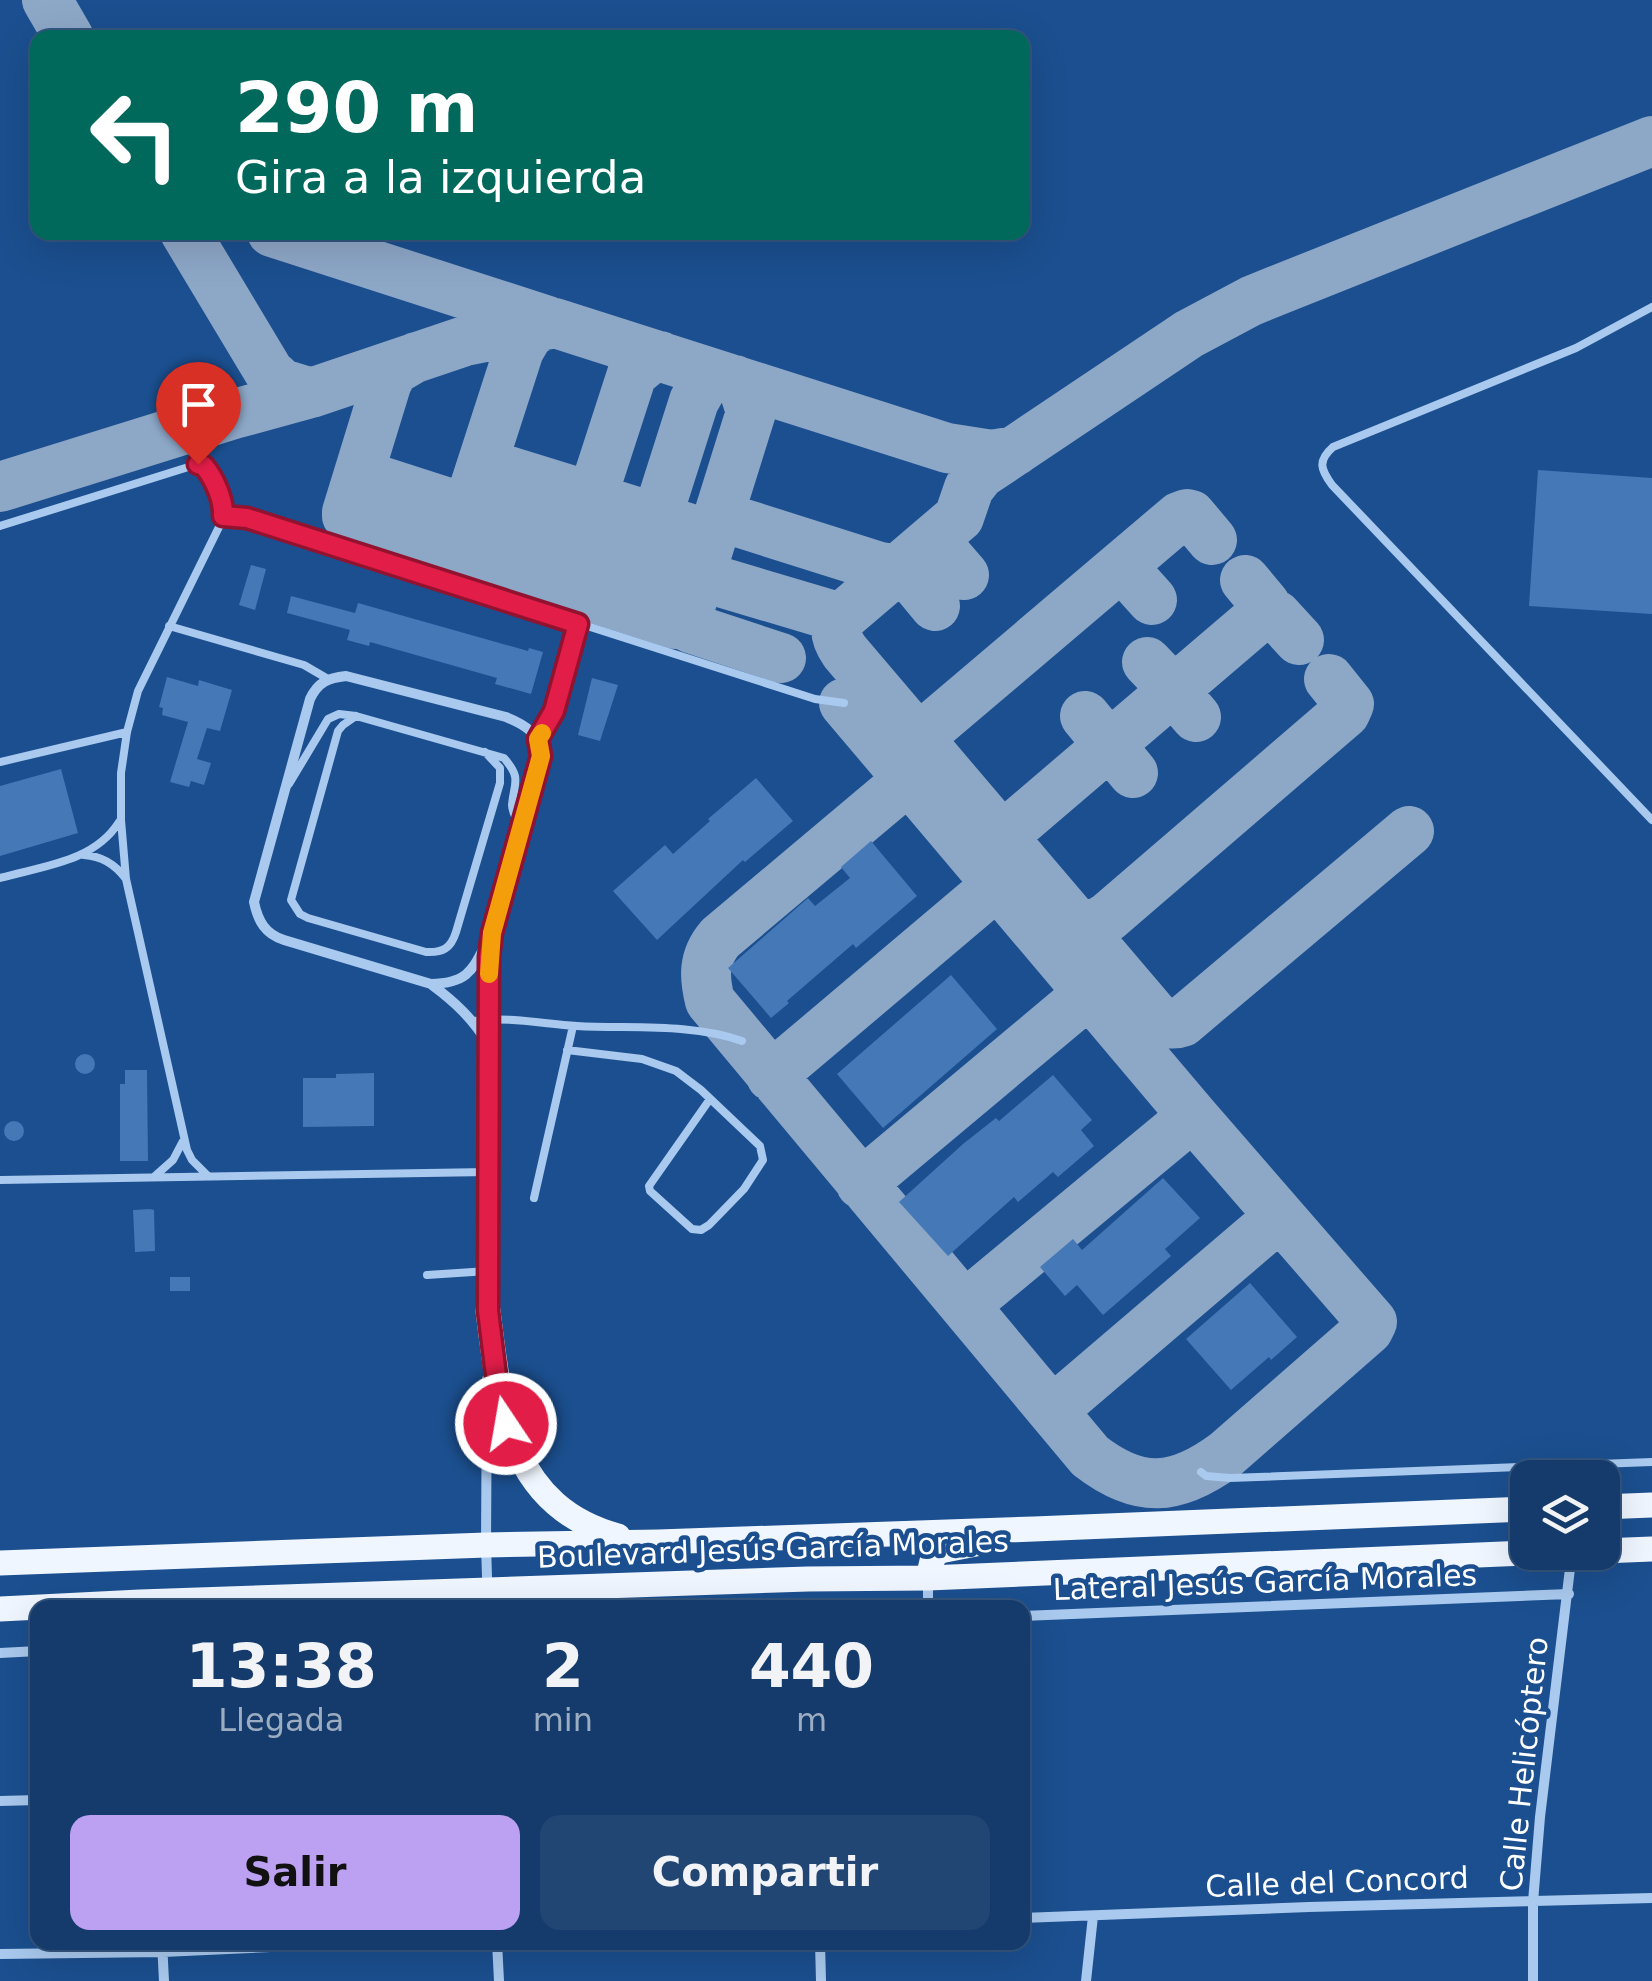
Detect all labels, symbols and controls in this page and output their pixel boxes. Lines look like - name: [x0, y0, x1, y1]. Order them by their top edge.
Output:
- text: 290 m: [235, 67, 478, 149]
- icon: left: [70, 70, 200, 200]
- text: Gira a la izquierda: [235, 151, 646, 204]
- pin: [156, 362, 241, 465]
- icon: arrive: [171, 377, 226, 432]
- position arrow: [454, 1372, 558, 1476]
- map controls: [1510, 1460, 1620, 1570]
- button: layers: [1510, 1460, 1620, 1570]
- street label: Boulevard Jesús García Morales: [537, 1523, 1009, 1575]
- street label: Lateral Jesús García Morales: [1052, 1557, 1478, 1607]
- text: 13:38: [186, 1631, 377, 1701]
- text: 2: [542, 1631, 584, 1701]
- text: 440: [749, 1631, 874, 1701]
- street label: Calle Helicóptero: [1493, 1635, 1555, 1893]
- text: Llegada: [218, 1701, 344, 1739]
- text: min: [533, 1701, 593, 1739]
- text: m: [796, 1701, 827, 1739]
- button: Salir: [70, 1815, 520, 1930]
- button: Compartir: [540, 1815, 990, 1930]
- street label: Calle del Concord: [1205, 1860, 1469, 1904]

